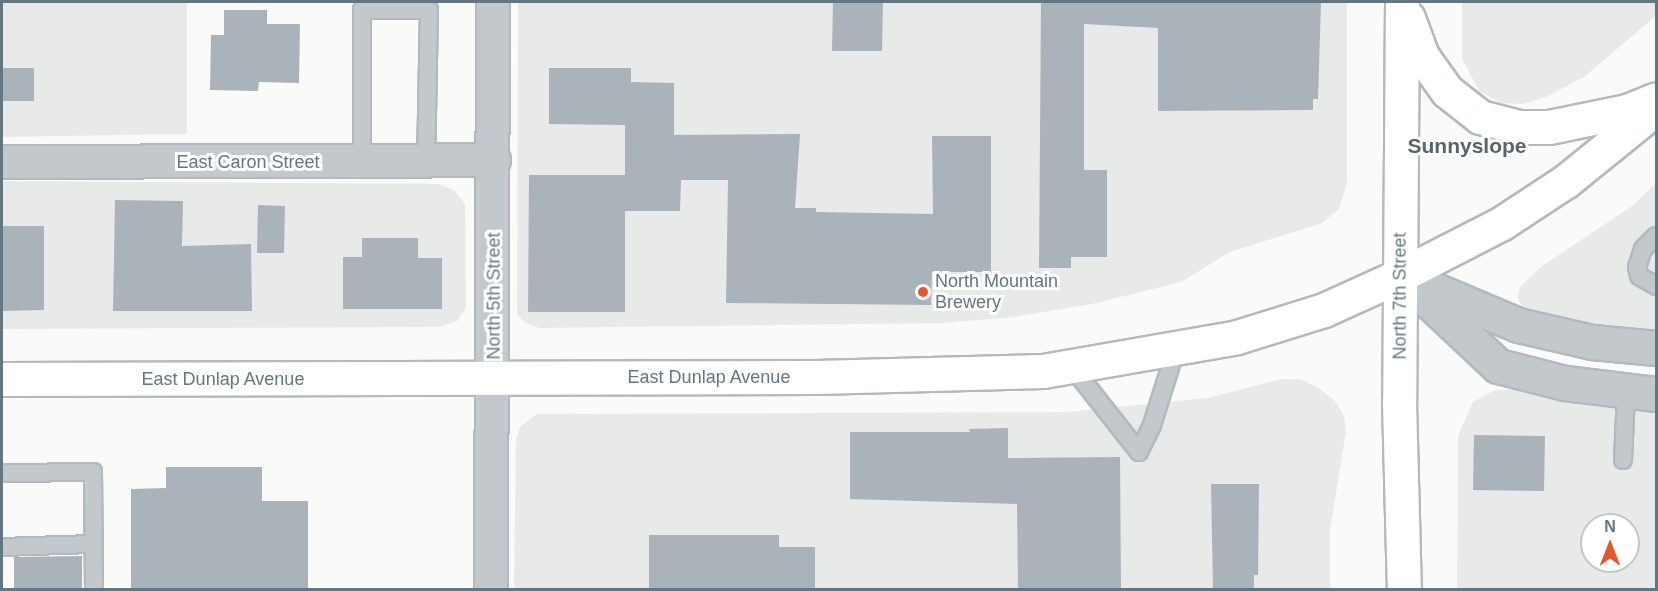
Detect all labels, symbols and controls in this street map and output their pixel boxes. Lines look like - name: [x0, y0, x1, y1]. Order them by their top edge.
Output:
- district label: Sunnyslope: [1407, 133, 1527, 159]
- street label: East Caron Street: [176, 151, 320, 173]
- street label: North 5th Street: [483, 232, 505, 360]
- street label: North 7th Street: [1389, 232, 1411, 360]
- place label: North Mountain Brewery: [935, 271, 1058, 314]
- marker: North Mountain Brewery: [916, 285, 930, 299]
- street label: East Dunlap Avenue: [627, 366, 791, 388]
- street label: East Dunlap Avenue: [141, 368, 305, 390]
- north arrow: [1580, 513, 1640, 573]
- text: N: [1604, 518, 1616, 535]

